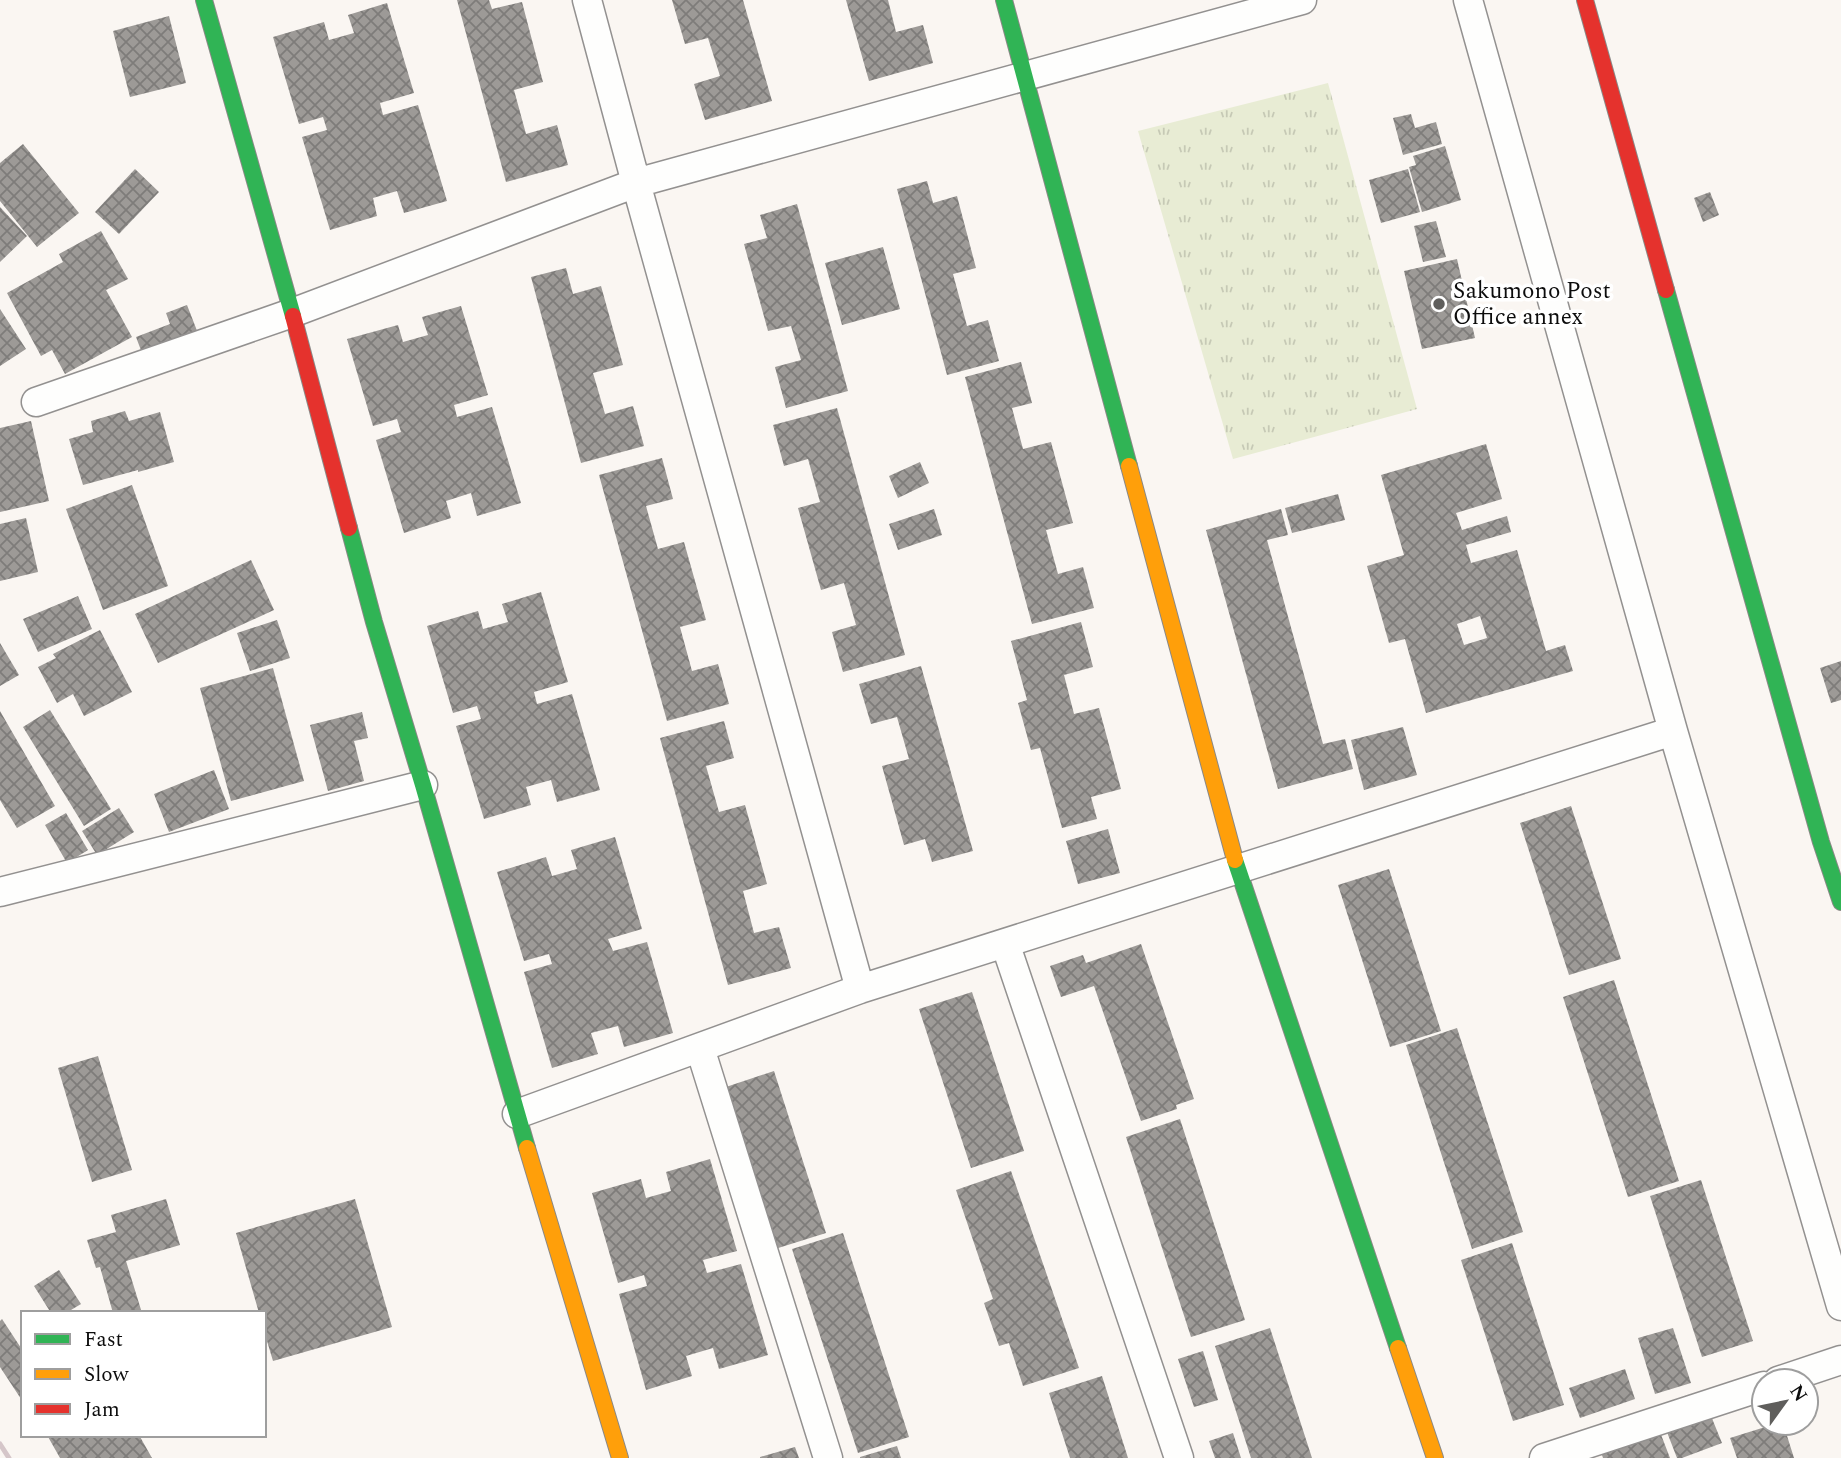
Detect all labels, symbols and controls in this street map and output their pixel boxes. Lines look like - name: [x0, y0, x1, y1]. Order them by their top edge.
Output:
- place label: Sakumono Post Office annex: [1453, 274, 1611, 335]
- marker: Sakumono Post Office annex: [1431, 296, 1447, 312]
- legend: [21, 1311, 266, 1437]
- text: Fast: [84, 1324, 123, 1356]
- text: Slow: [84, 1359, 130, 1391]
- north arrow: [1750, 1367, 1820, 1437]
- text: N: [1782, 1379, 1814, 1408]
- text: Jam: [84, 1394, 120, 1426]

